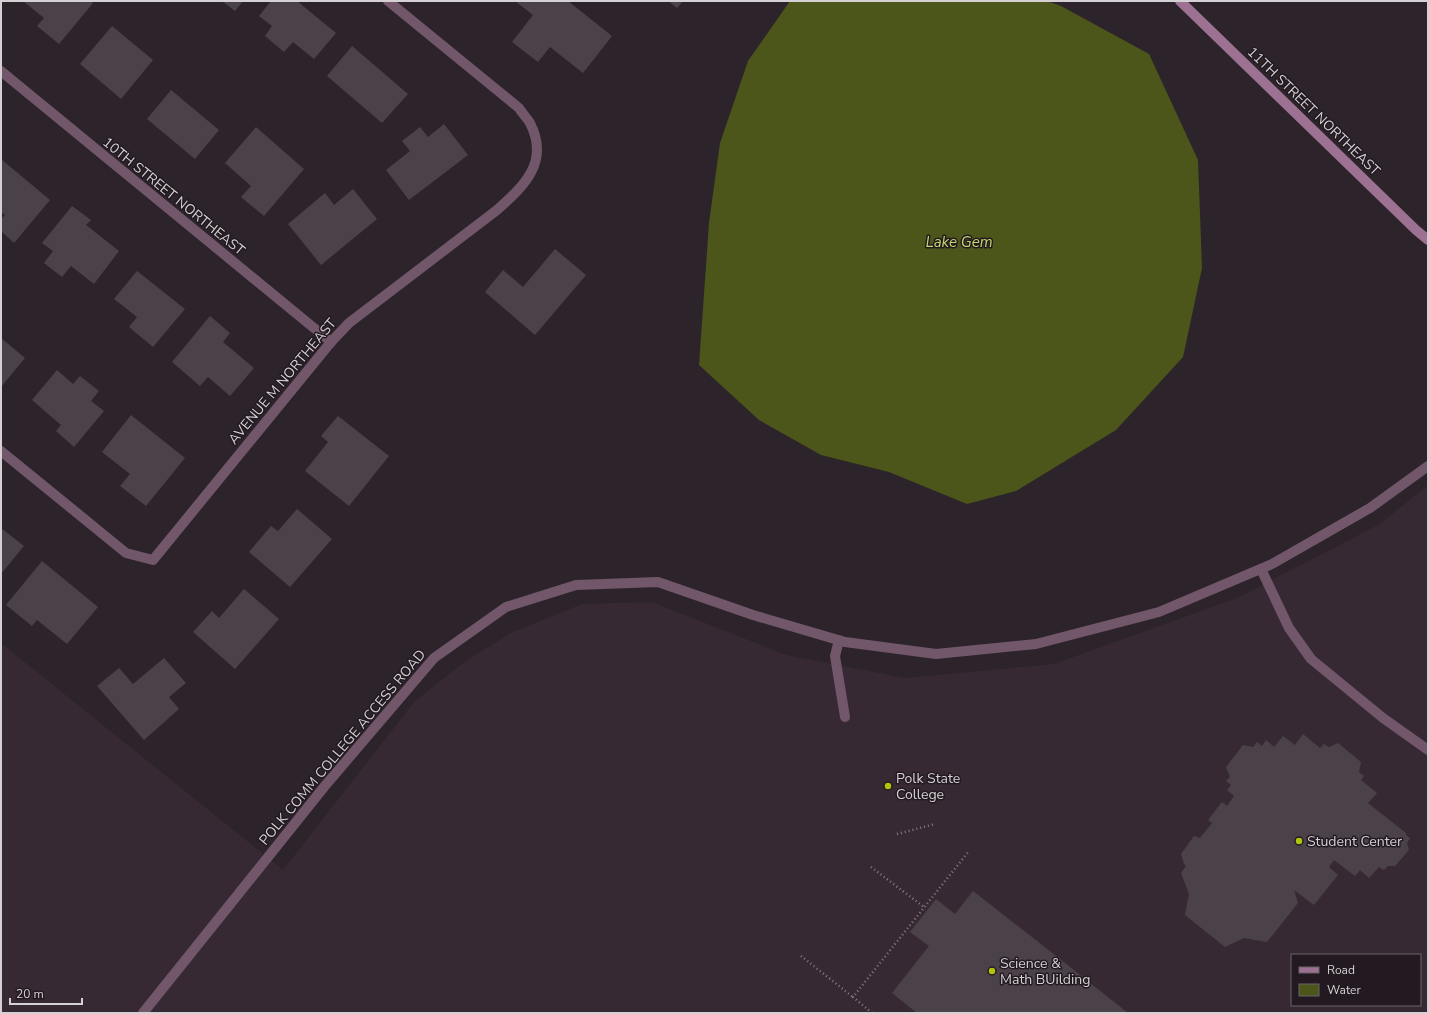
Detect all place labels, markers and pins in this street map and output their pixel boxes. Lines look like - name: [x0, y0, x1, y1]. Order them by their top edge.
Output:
- place label: Polk State College: [896, 769, 960, 804]
- marker: Polk State College: [883, 781, 893, 791]
- place label: Student Center: [1307, 832, 1402, 851]
- marker: Student Center: [1294, 836, 1304, 846]
- place label: Science & Math BUilding: [1000, 954, 1090, 989]
- marker: Science & Math BUilding: [987, 966, 997, 976]

